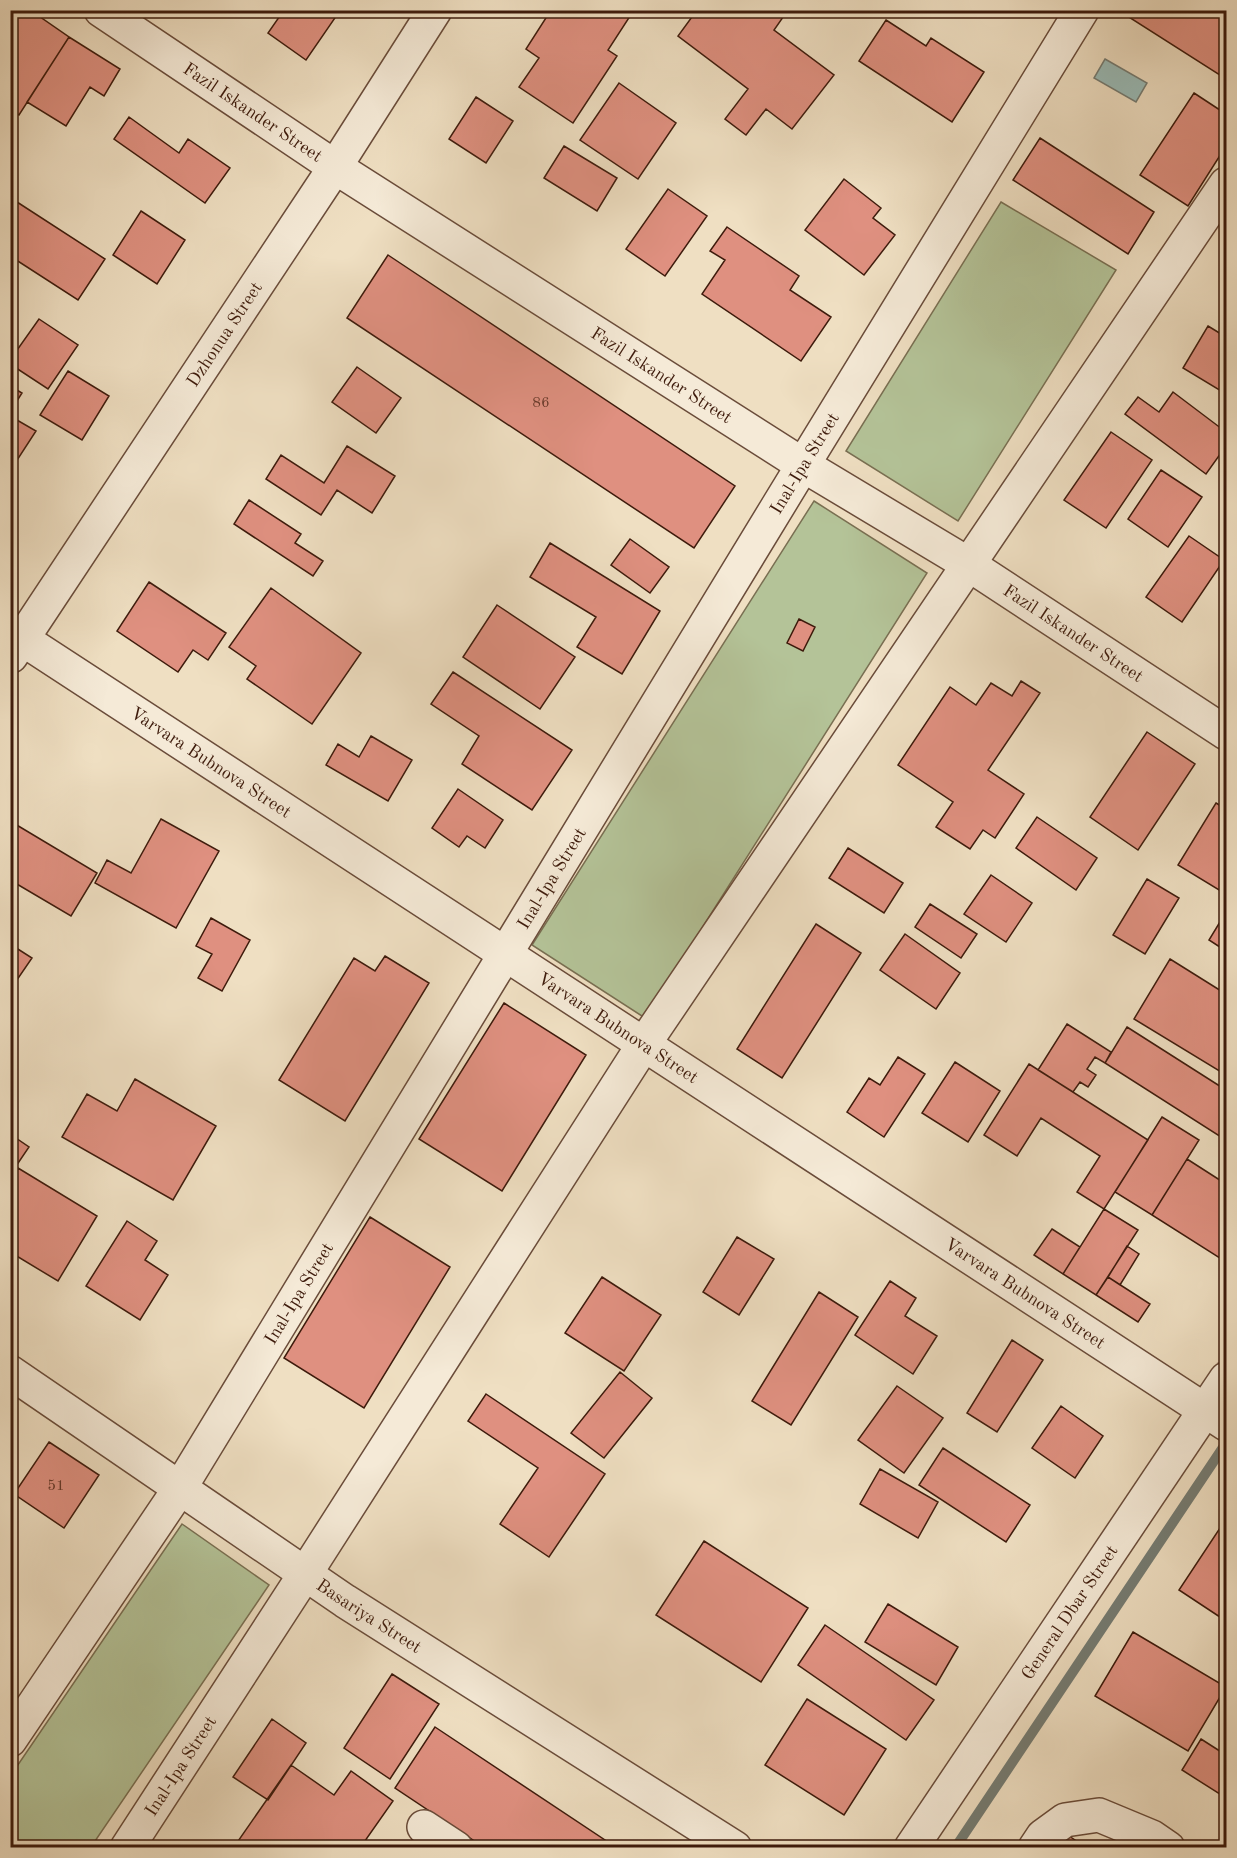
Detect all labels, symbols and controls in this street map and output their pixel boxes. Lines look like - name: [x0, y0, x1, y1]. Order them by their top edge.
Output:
- street label: Fazil Iskander Street: [180, 60, 325, 166]
- street label: Dzhonua Street: [184, 279, 266, 390]
- street label: Fazil Iskander Street: [587, 324, 735, 427]
- house number: 86: [532, 396, 550, 411]
- street label: Inal-Ipa Street: [767, 410, 843, 518]
- street label: Fazil Iskander Street: [1000, 582, 1146, 686]
- street label: Varvara Bubnova Street: [127, 704, 294, 822]
- street label: Inal-Ipa Street: [515, 825, 590, 933]
- street label: Varvara Bubnova Street: [534, 970, 701, 1087]
- street label: Varvara Bubnova Street: [941, 1235, 1108, 1353]
- street label: Inal-Ipa Street: [262, 1240, 337, 1348]
- house number: 51: [47, 1479, 65, 1494]
- street label: General Dbar Street: [1019, 1542, 1122, 1683]
- street label: Basariya Street: [313, 1576, 424, 1657]
- street label: Inal-Ipa Street: [142, 1713, 220, 1820]

